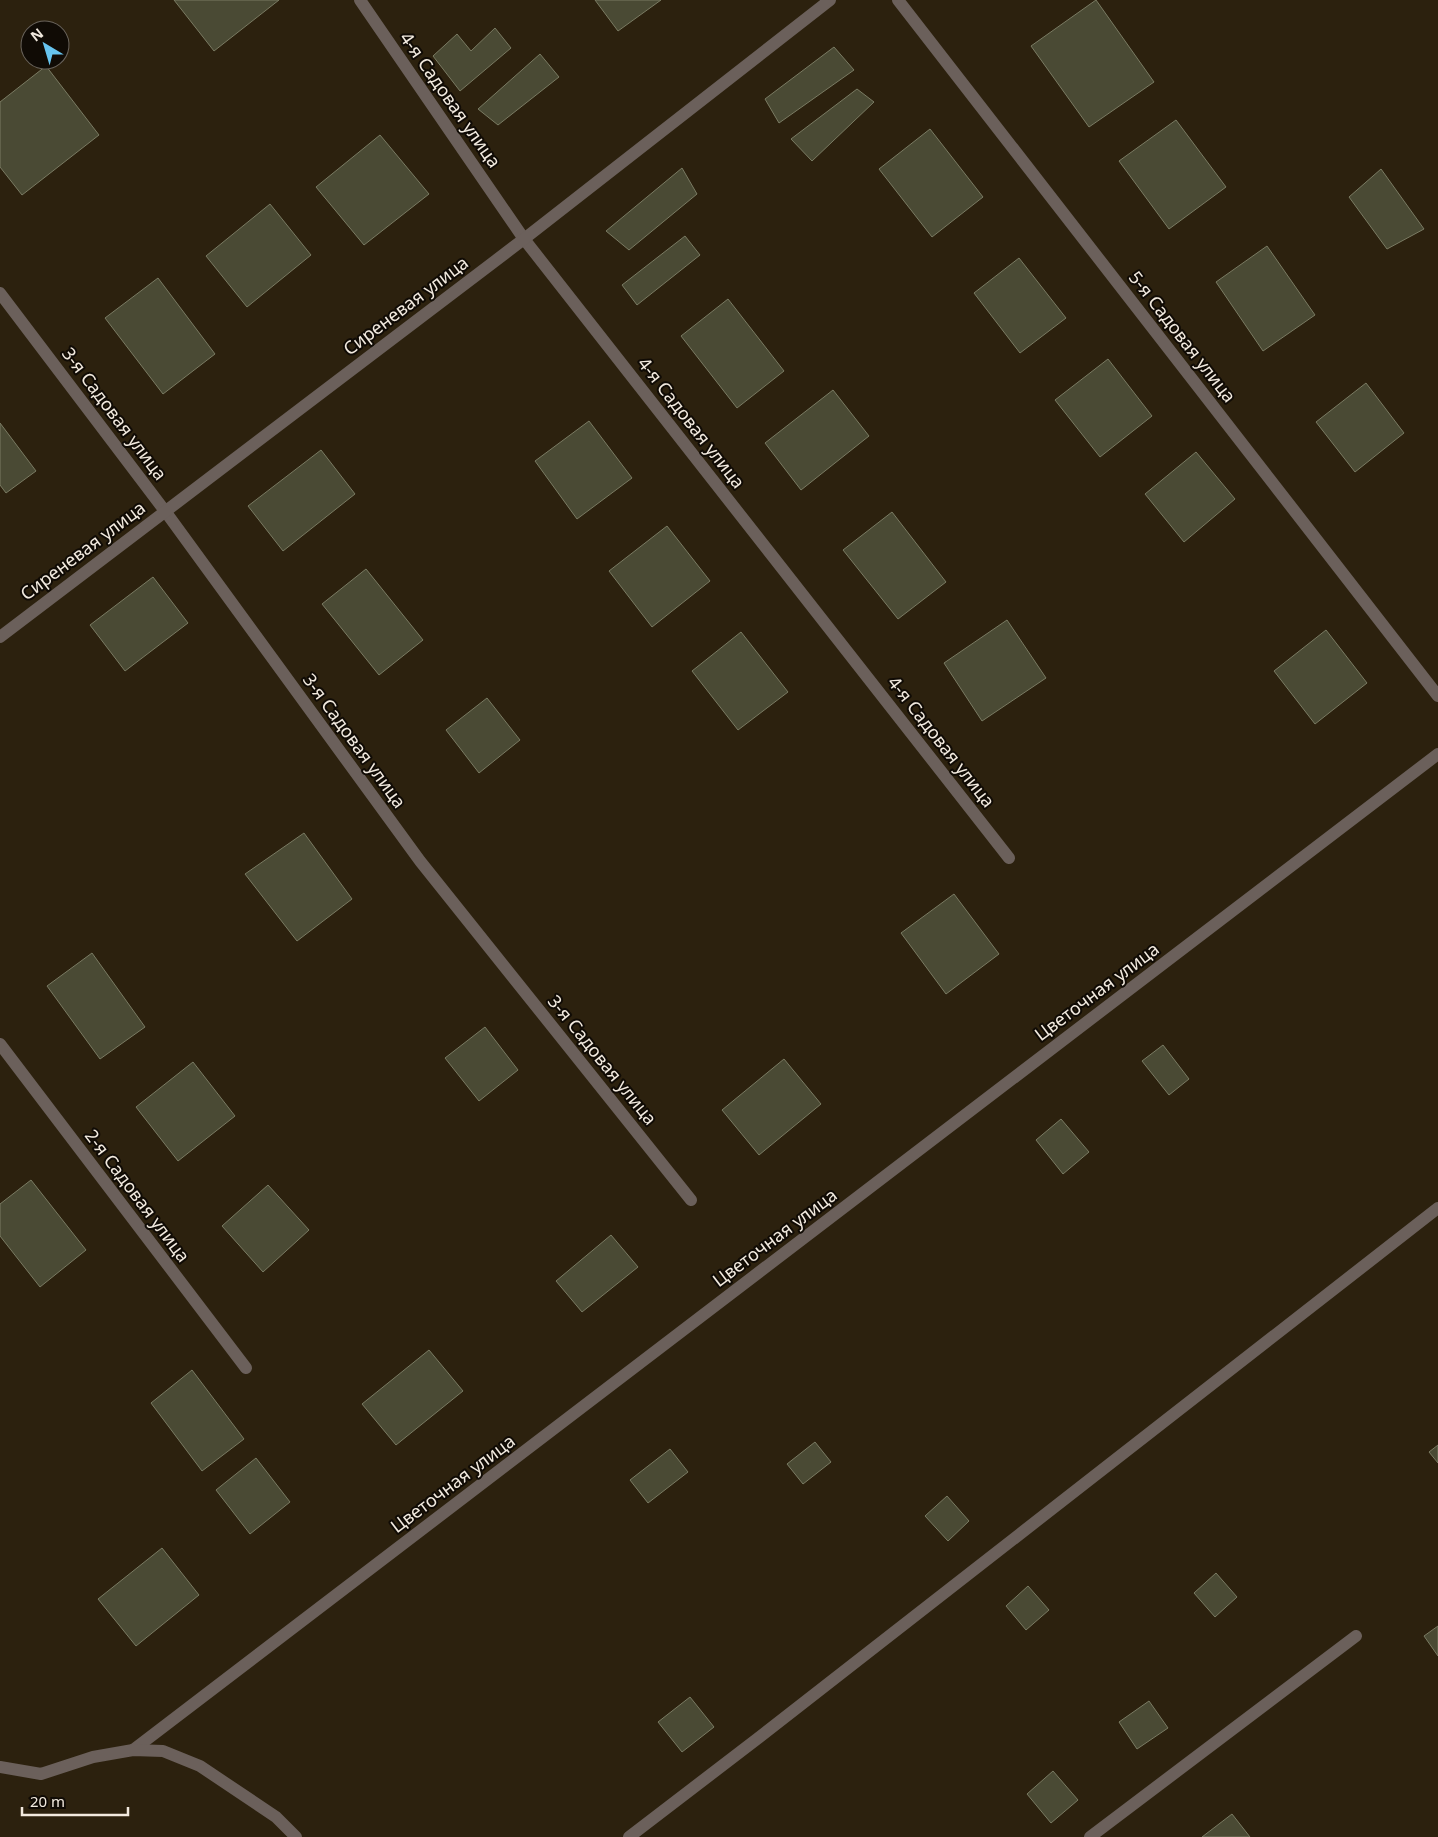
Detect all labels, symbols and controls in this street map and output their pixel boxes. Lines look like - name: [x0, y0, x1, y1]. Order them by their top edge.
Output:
- north arrow: [20, 20, 70, 70]
- text: N: [26, 23, 47, 45]
- street label: 4-я Садовая улица: [395, 27, 507, 172]
- street label: Сиреневая улица: [338, 250, 473, 360]
- street label: 5-я Садовая улица: [1124, 266, 1242, 407]
- street label: 3-я Садовая улица: [57, 342, 173, 485]
- street label: 4-я Садовая улица: [633, 352, 751, 493]
- street label: Сиреневая улица: [15, 495, 150, 605]
- street label: 3-я Садовая улица: [298, 668, 412, 812]
- street label: 4-я Садовая улица: [883, 671, 1001, 812]
- street label: Цветочная улица: [1029, 937, 1163, 1046]
- street label: 3-я Садовая улица: [543, 989, 663, 1129]
- street label: 2-я Садовая улица: [80, 1124, 196, 1267]
- street label: Цветочная улица: [707, 1183, 841, 1292]
- street label: Цветочная улица: [385, 1429, 519, 1538]
- scale bar: [22, 1784, 129, 1816]
- text: 20 m: [30, 1791, 65, 1811]

